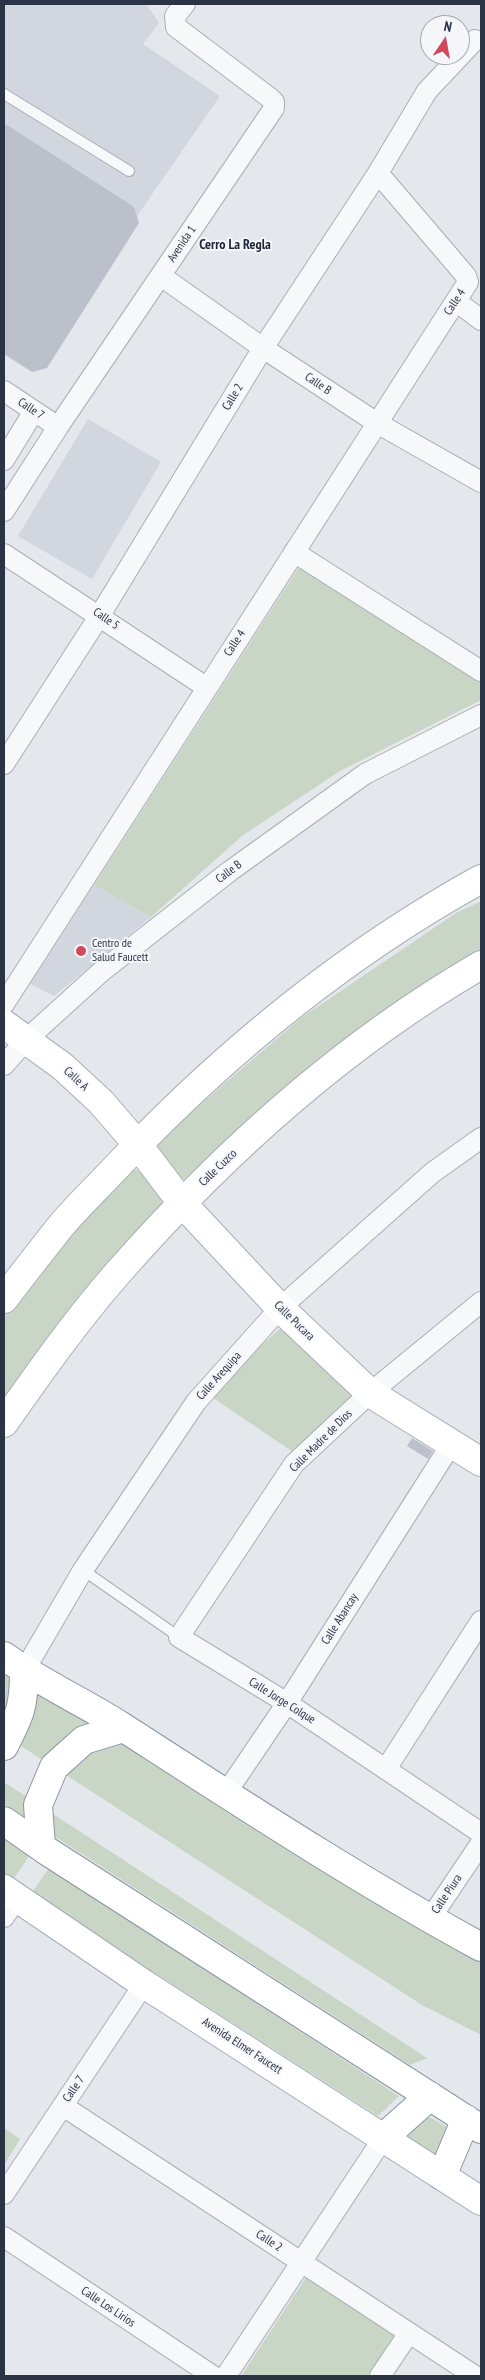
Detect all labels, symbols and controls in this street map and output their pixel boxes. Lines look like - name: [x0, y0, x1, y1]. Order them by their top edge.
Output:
- north arrow: [420, 15, 470, 65]
- text: N: [442, 17, 453, 36]
- street label: Avenida 1: [165, 223, 199, 265]
- district label: Cerro La Regla: [199, 237, 271, 253]
- street label: Calle 4: [441, 286, 469, 318]
- street label: Calle B: [302, 370, 334, 398]
- street label: Calle 2: [219, 381, 247, 413]
- street label: Calle 7: [15, 395, 47, 423]
- street label: Calle 5: [90, 605, 122, 633]
- street label: Calle 4: [221, 627, 249, 659]
- street label: Calle B: [213, 858, 245, 886]
- place label: Centro de Salud Faucett: [92, 937, 148, 965]
- marker: Centro de Salud Faucett: [74, 944, 88, 958]
- street label: Calle A: [61, 1064, 91, 1094]
- street label: Calle Cuzco: [196, 1146, 240, 1190]
- street label: Calle Pucara: [271, 1298, 317, 1344]
- street label: Calle Arequipa: [194, 1349, 244, 1403]
- street label: Calle Madre de Dios: [287, 1407, 355, 1475]
- street label: Calle Abancay: [319, 1591, 361, 1647]
- street label: Calle Jorge Colque: [246, 1675, 318, 1727]
- street label: Calle Piura: [429, 1872, 465, 1916]
- street label: Avenida Elmer Faucett: [199, 2015, 285, 2077]
- street label: Calle 7: [60, 2073, 88, 2105]
- street label: Calle 2: [253, 2227, 285, 2255]
- street label: Calle Los Lirios: [78, 2284, 138, 2330]

